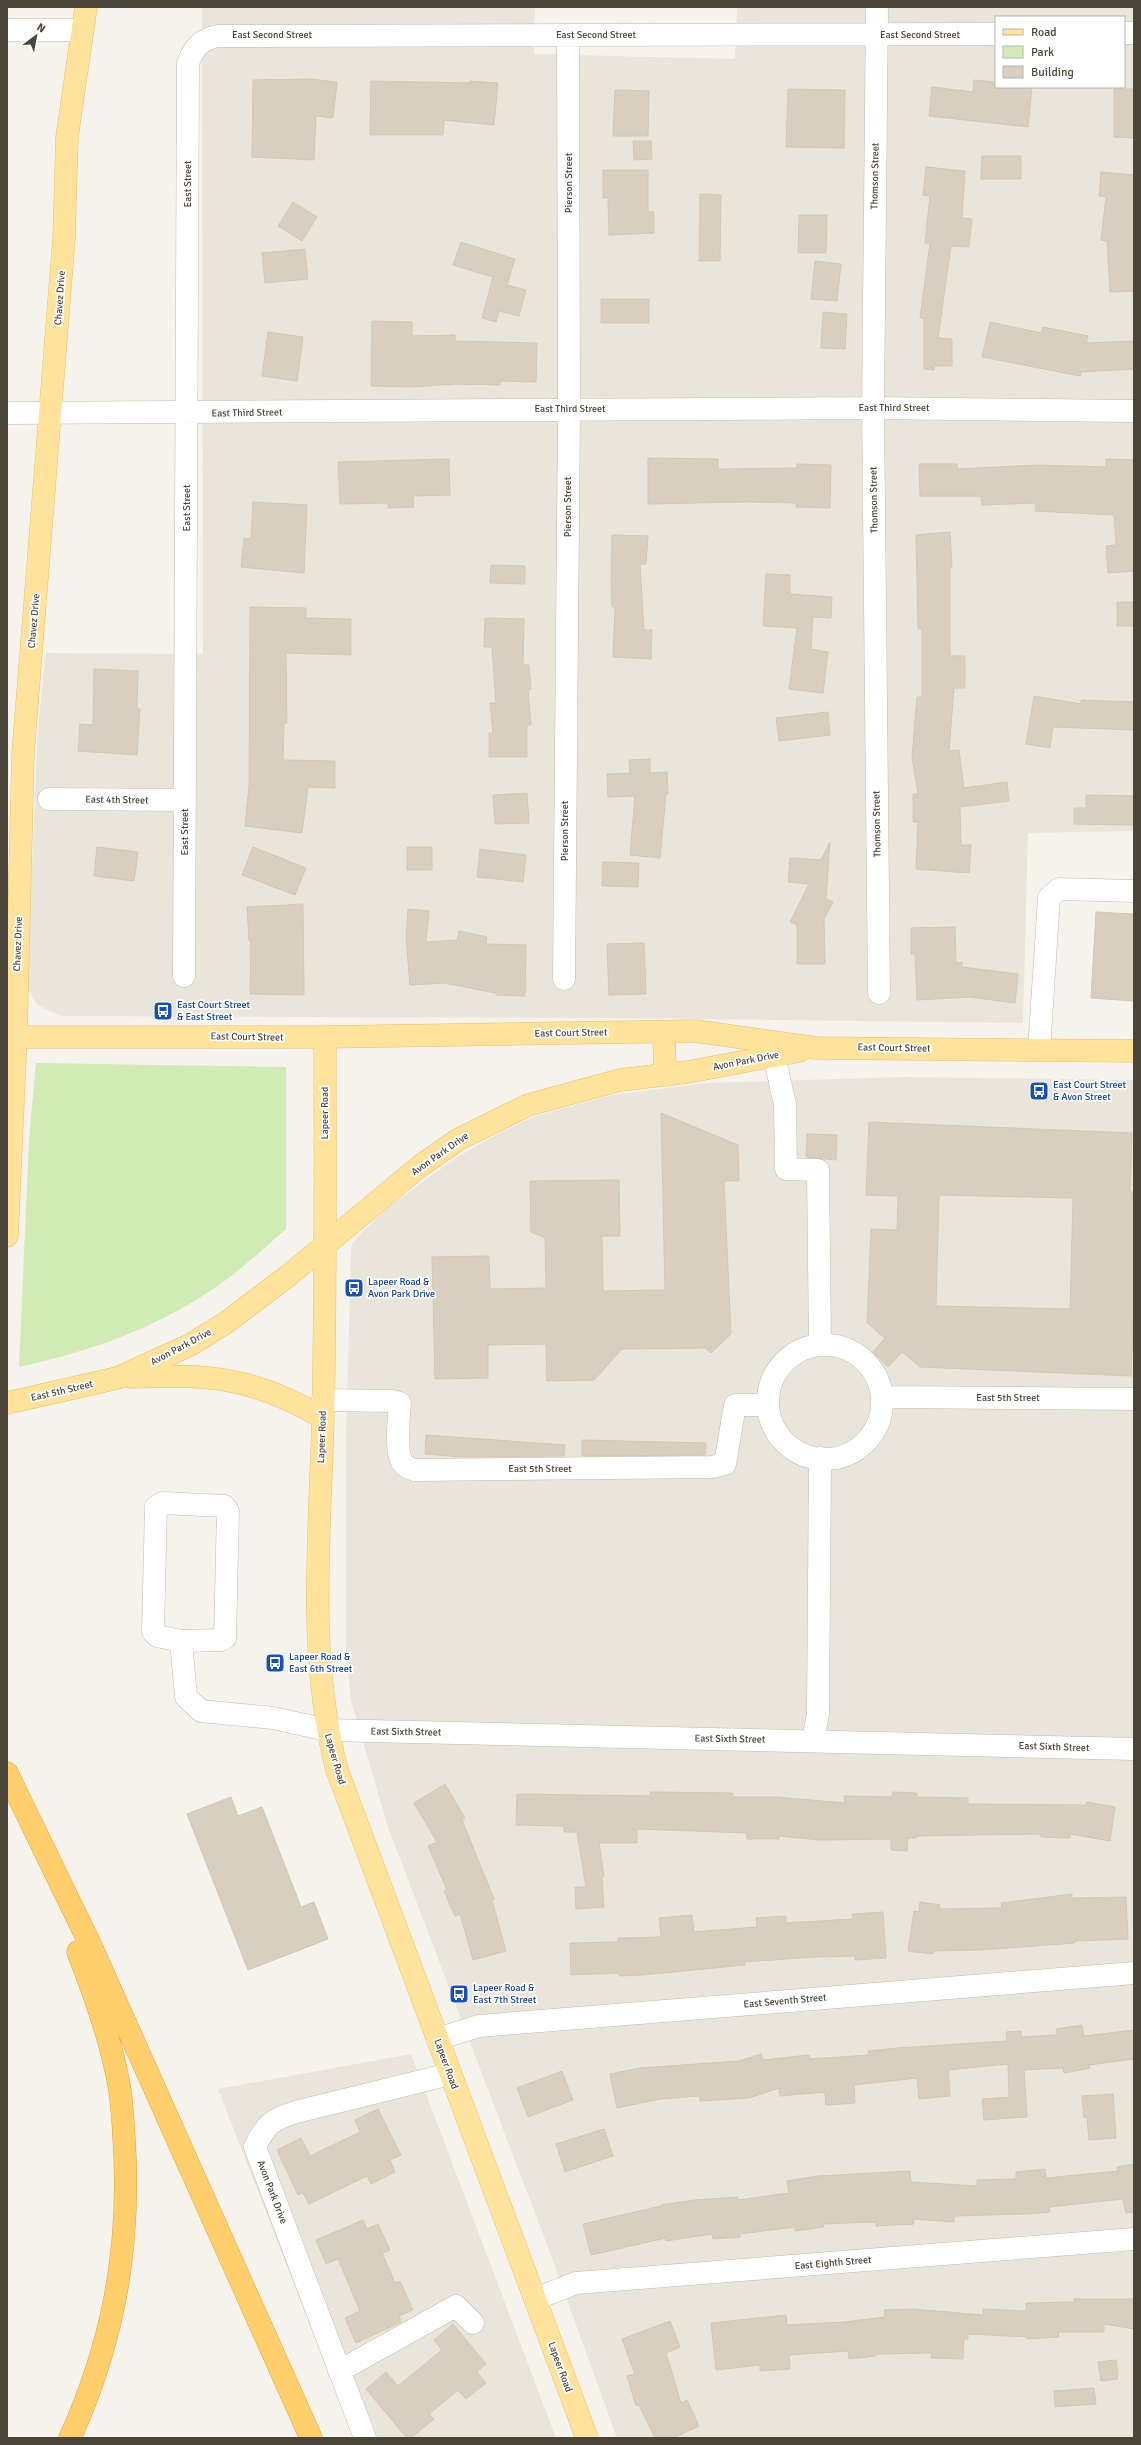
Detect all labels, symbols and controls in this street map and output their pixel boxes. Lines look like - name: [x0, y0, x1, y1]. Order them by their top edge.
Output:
- north arrow: [16, 16, 56, 56]
- legend: [995, 16, 1125, 88]
- text: N: [34, 20, 48, 35]
- text: Road: [1031, 25, 1057, 40]
- street label: East Second Street: [232, 29, 313, 41]
- street label: East Second Street: [556, 29, 637, 41]
- street label: East Second Street: [880, 29, 961, 41]
- text: Park: [1031, 45, 1054, 60]
- text: Building: [1031, 65, 1074, 80]
- street label: Thomson Street: [868, 142, 882, 210]
- street label: Pierson Street: [563, 152, 575, 213]
- street label: East Street: [182, 160, 194, 207]
- street label: Chavez Drive: [52, 270, 68, 326]
- street label: East Third Street: [859, 402, 930, 414]
- street label: East Third Street: [535, 403, 606, 415]
- street label: East Third Street: [211, 406, 283, 420]
- street label: Thomson Street: [867, 466, 881, 534]
- street label: Pierson Street: [562, 476, 574, 537]
- street label: East Street: [181, 484, 193, 531]
- street label: Chavez Drive: [26, 593, 42, 649]
- street label: Thomson Street: [870, 790, 884, 858]
- street label: East 4th Street: [85, 793, 149, 807]
- street label: Pierson Street: [559, 800, 571, 861]
- street label: East Street: [179, 808, 191, 855]
- street label: Chavez Drive: [11, 916, 25, 972]
- place label: East Court Street & East Street: [177, 999, 251, 1023]
- bus stop icon: East Court Street & East Street: [152, 1000, 174, 1022]
- street label: East Court Street: [534, 1026, 608, 1040]
- street label: East Court Street: [210, 1030, 284, 1044]
- street label: East Court Street: [857, 1041, 931, 1055]
- street label: Avon Park Drive: [712, 1049, 780, 1073]
- place label: East Court Street & Avon Street: [1053, 1079, 1127, 1103]
- bus stop icon: East Court Street & Avon Street: [1028, 1080, 1050, 1102]
- street label: Lapeer Road: [319, 1087, 331, 1139]
- street label: Avon Park Drive: [409, 1130, 471, 1178]
- place label: Lapeer Road & Avon Park Drive: [368, 1276, 435, 1300]
- bus stop icon: Lapeer Road & Avon Park Drive: [343, 1277, 365, 1299]
- street label: Avon Park Drive: [149, 1326, 213, 1368]
- street label: East 5th Street: [30, 1378, 95, 1404]
- street label: East 5th Street: [976, 1392, 1040, 1404]
- street label: Lapeer Road: [315, 1410, 329, 1464]
- street label: East 5th Street: [508, 1463, 572, 1475]
- place label: Lapeer Road & East 6th Street: [289, 1651, 353, 1675]
- bus stop icon: Lapeer Road & East 6th Street: [264, 1652, 286, 1674]
- street label: East Sixth Street: [371, 1725, 442, 1739]
- street label: Lapeer Road: [322, 1732, 348, 1786]
- street label: East Sixth Street: [695, 1732, 766, 1746]
- street label: East Sixth Street: [1018, 1740, 1090, 1754]
- place label: Lapeer Road & East 7th Street: [473, 1982, 537, 2006]
- bus stop icon: Lapeer Road & East 7th Street: [448, 1983, 470, 2005]
- street label: East Seventh Street: [743, 1991, 827, 2011]
- street label: Lapeer Road: [431, 2037, 461, 2091]
- street label: Avon Park Drive: [254, 2159, 290, 2225]
- street label: East Eighth Street: [794, 2254, 872, 2272]
- street label: Lapeer Road: [545, 2340, 575, 2394]

